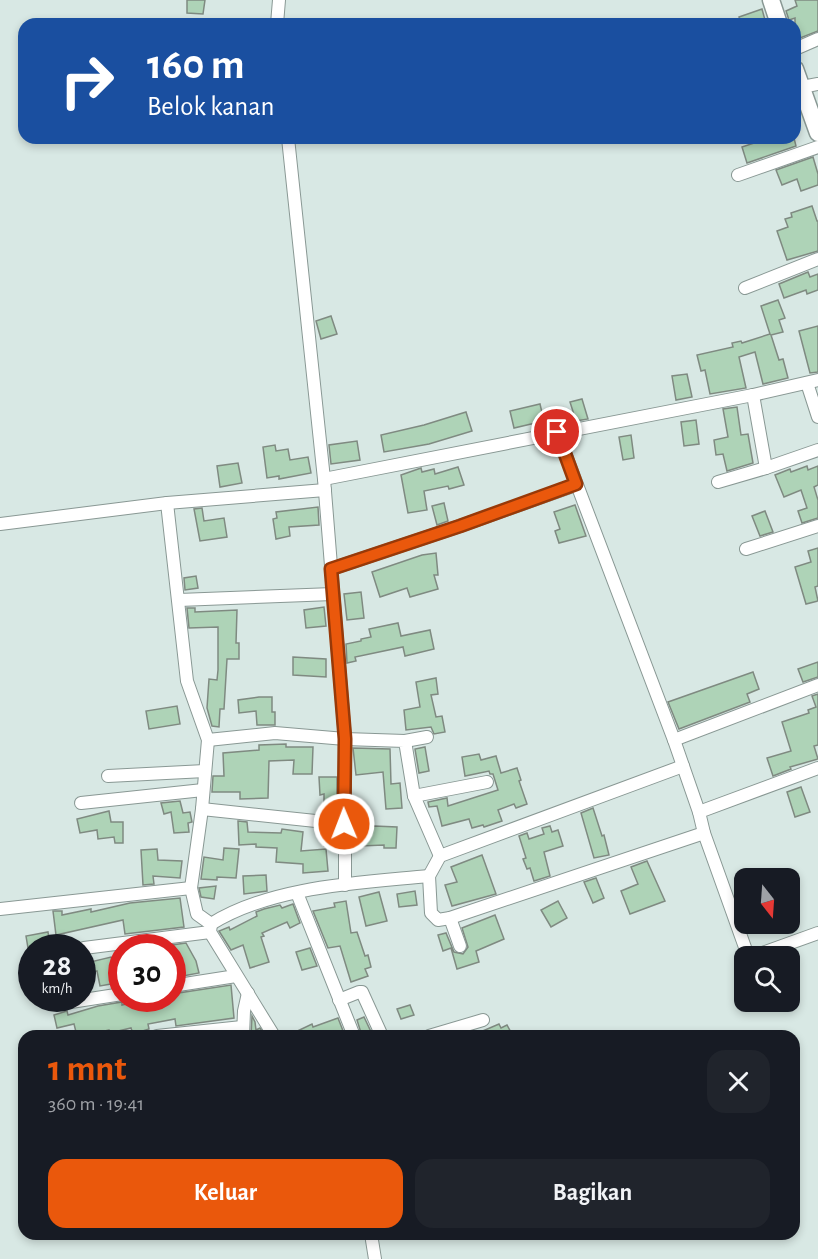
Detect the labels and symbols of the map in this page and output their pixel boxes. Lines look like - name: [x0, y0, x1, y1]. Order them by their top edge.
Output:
- pin: [531, 406, 582, 457]
- position arrow: [312, 792, 376, 856]
- north arrow: [734, 868, 800, 934]
- speed limit sign: 30: [108, 934, 186, 1012]

